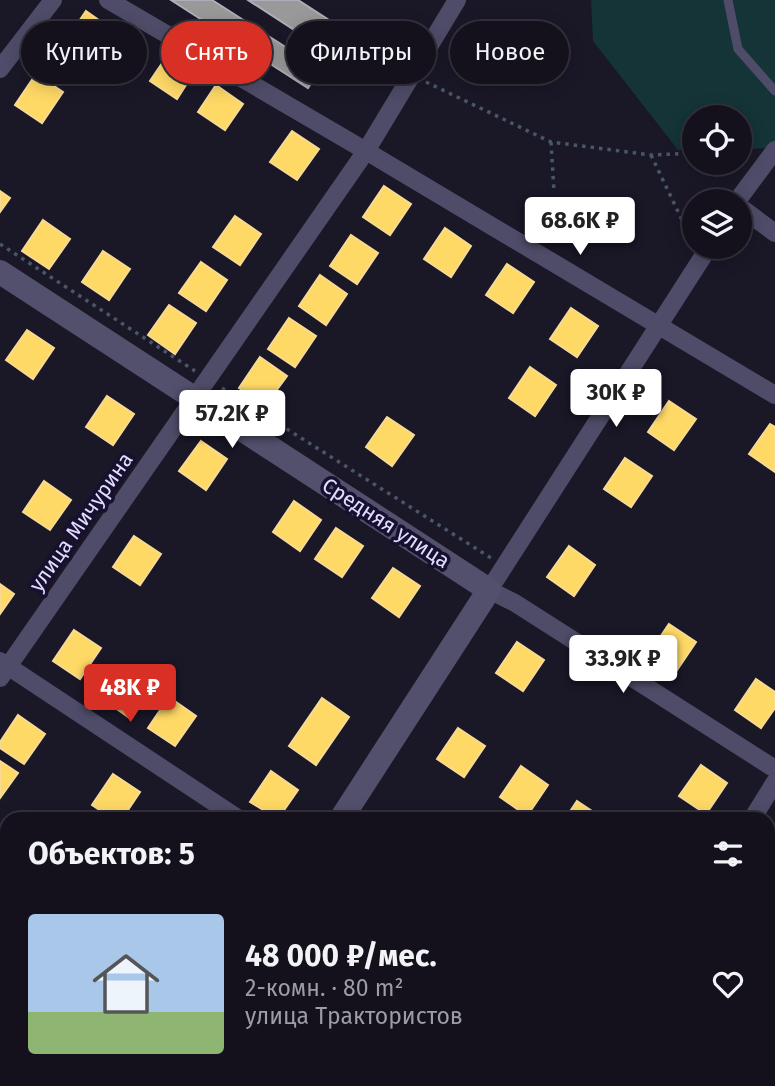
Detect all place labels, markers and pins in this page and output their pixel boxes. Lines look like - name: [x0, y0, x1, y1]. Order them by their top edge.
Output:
- pin: 68.6K ₽: [515, 198, 645, 257]
- pin: 30K ₽: [567, 370, 665, 429]
- pin: 57.2K ₽: [167, 391, 297, 450]
- pin: 33.9K ₽: [558, 636, 688, 695]
- pin: 48K ₽: [81, 664, 179, 724]

